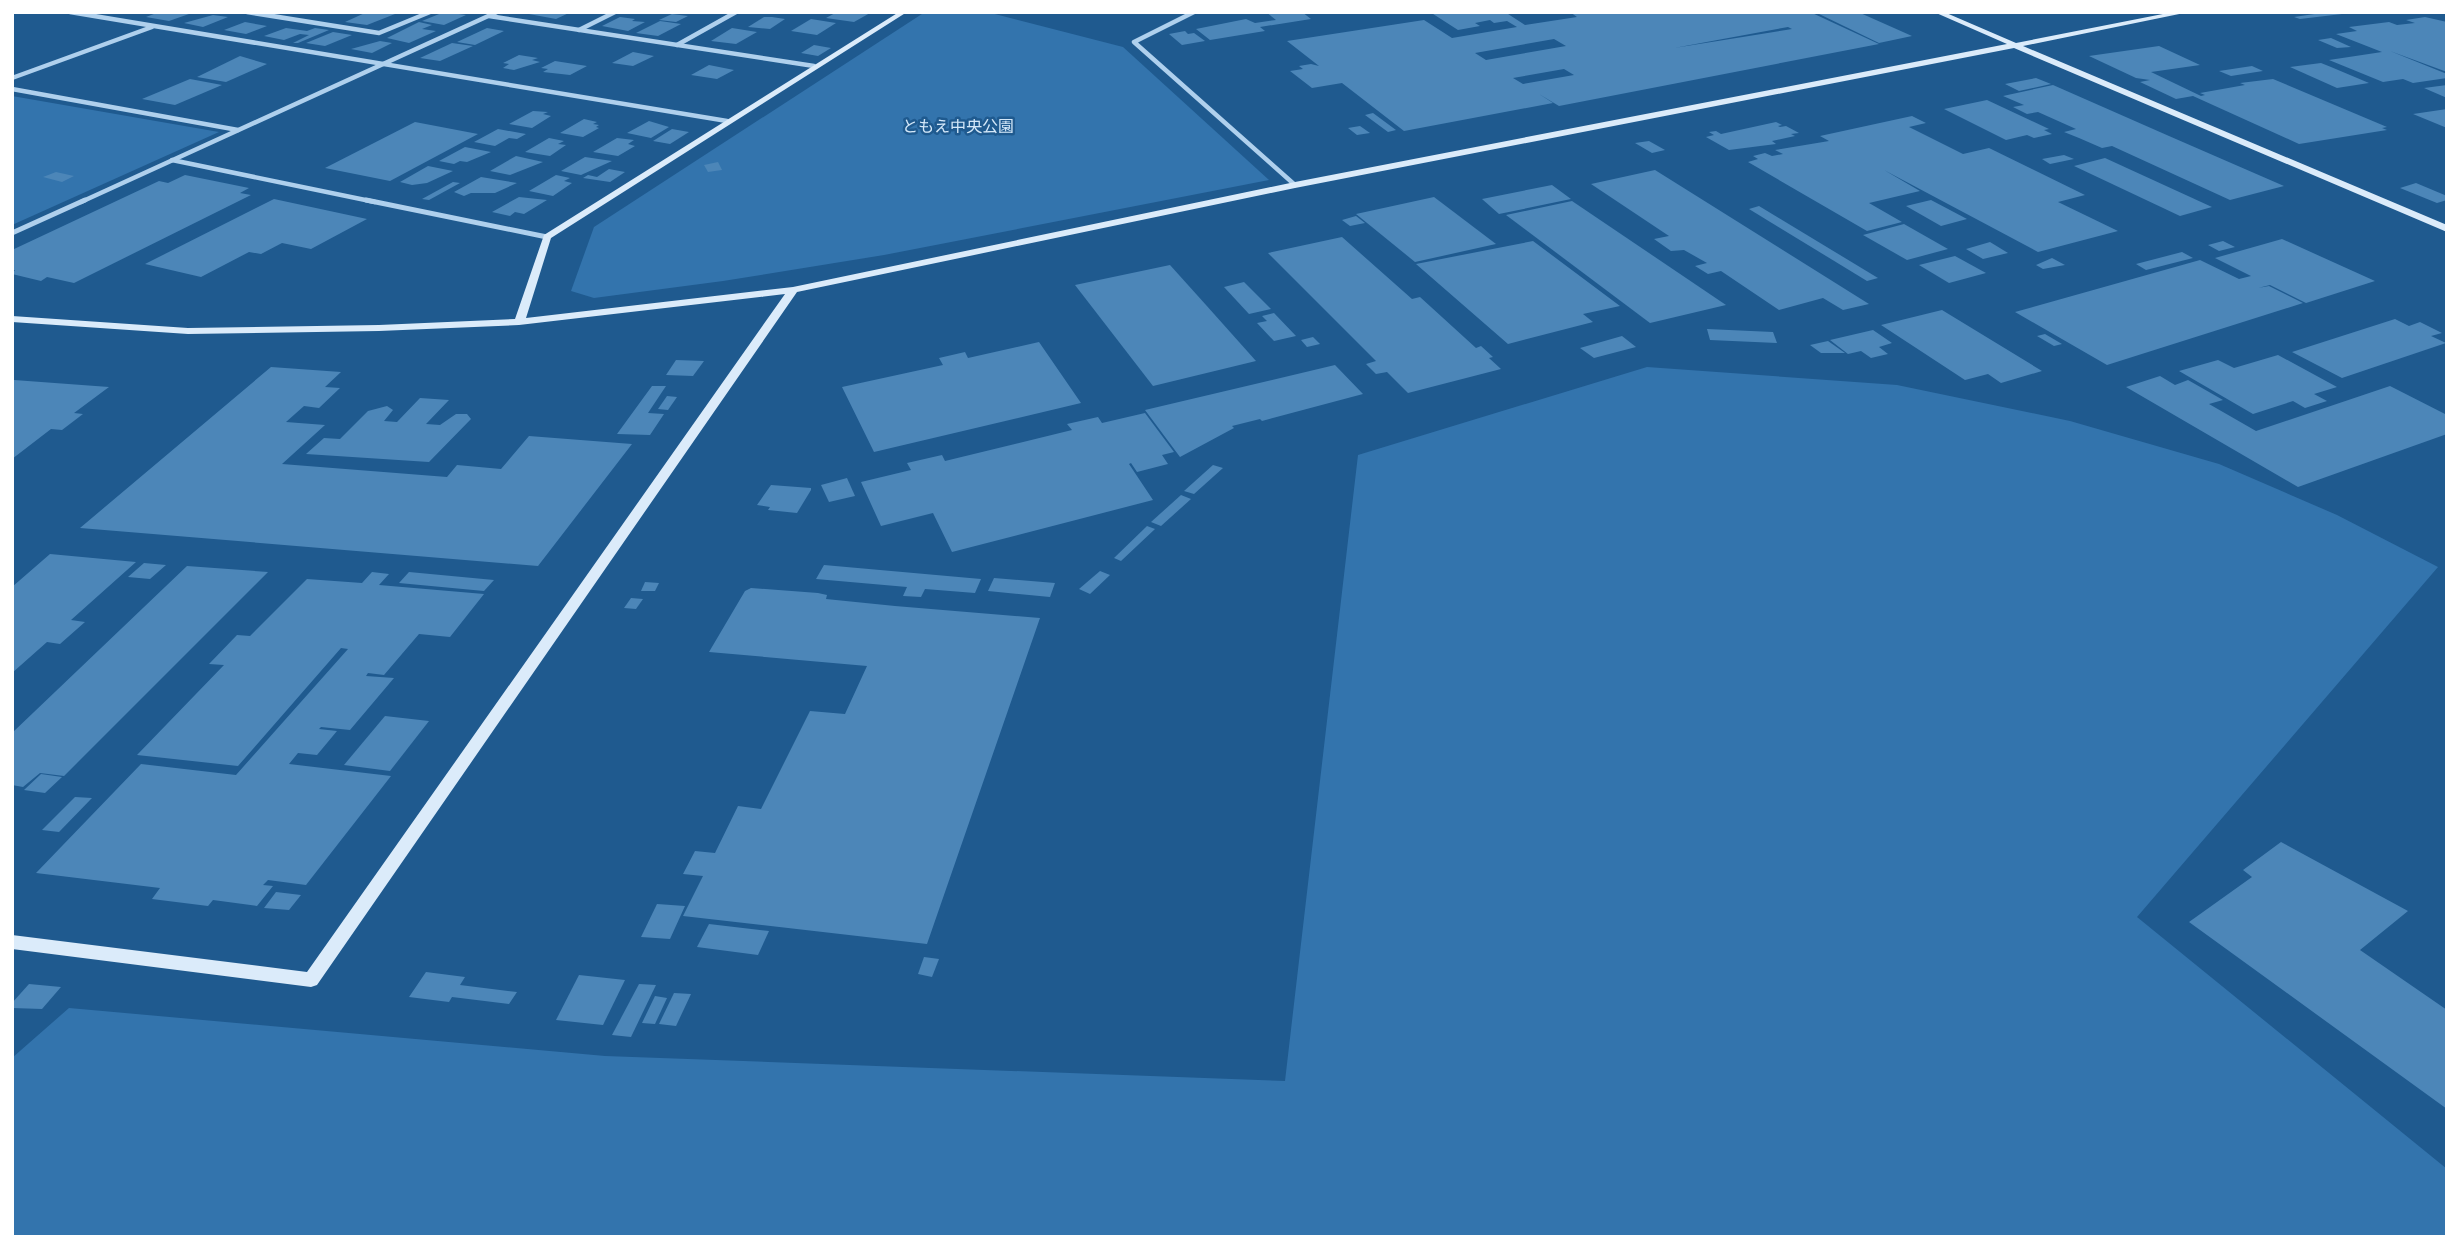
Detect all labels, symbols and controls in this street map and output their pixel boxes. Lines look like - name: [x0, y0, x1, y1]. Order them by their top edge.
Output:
- park label: ともえ中央公園: [902, 117, 1014, 136]

